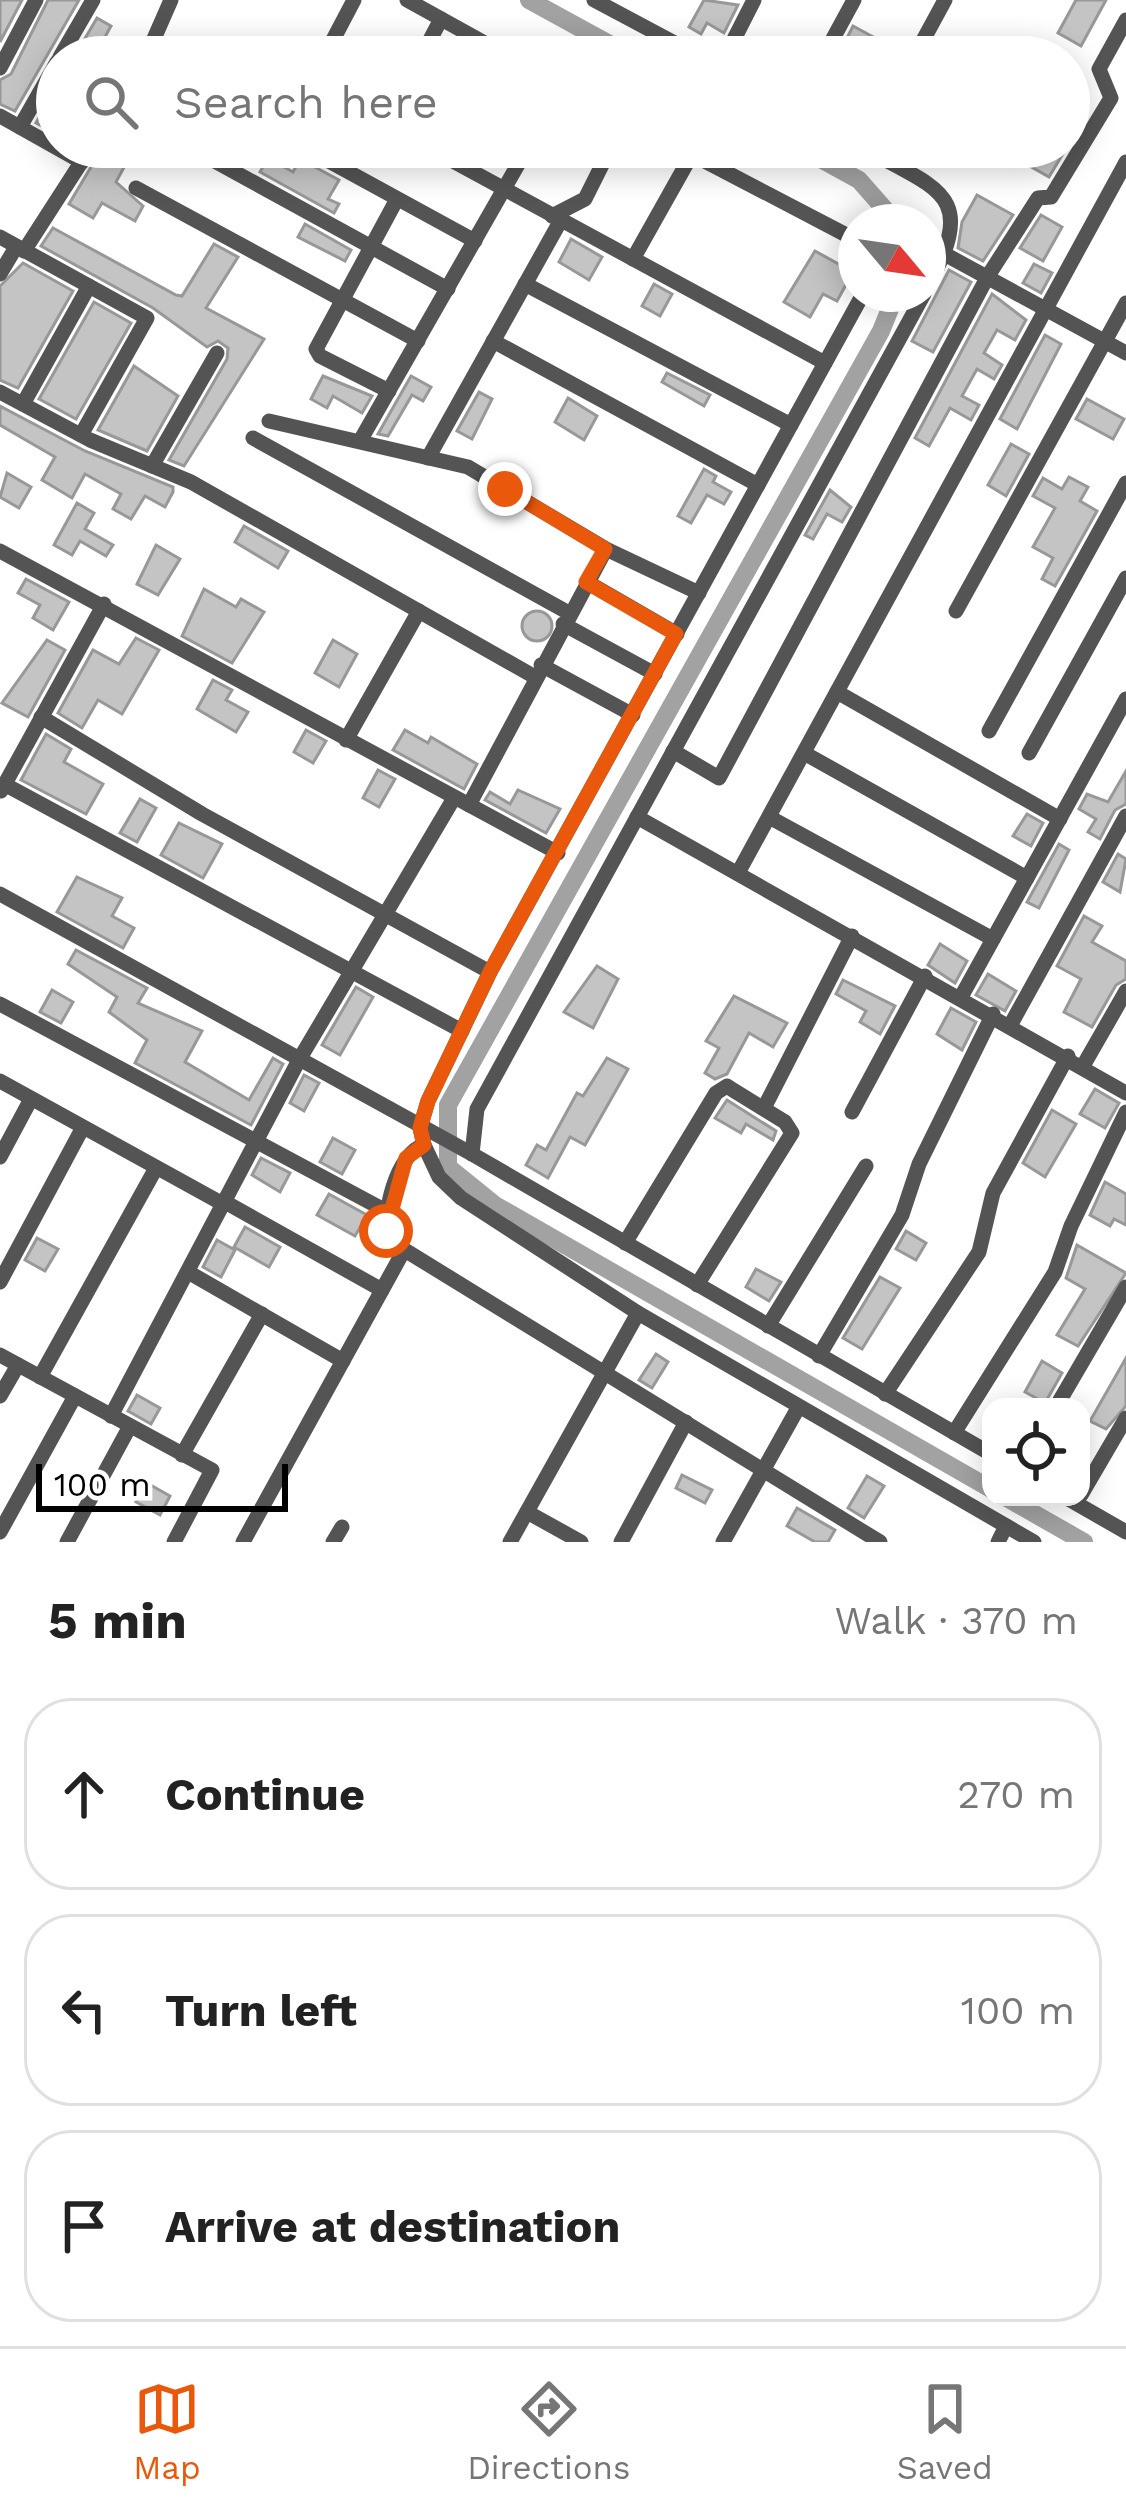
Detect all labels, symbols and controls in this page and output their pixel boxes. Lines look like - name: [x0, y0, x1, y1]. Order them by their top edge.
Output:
- search box: [36, 36, 1090, 168]
- icon: search: [78, 69, 144, 135]
- text: Search here: [174, 76, 438, 129]
- north arrow: [838, 204, 946, 312]
- route end: [478, 462, 532, 516]
- route start: [359, 1204, 413, 1258]
- map controls: [982, 1398, 1090, 1506]
- button: locate: [982, 1398, 1090, 1506]
- scale bar: [36, 1458, 288, 1511]
- text: 100 m: [54, 1465, 151, 1504]
- text: 5 min: [48, 1591, 187, 1650]
- text: Walk · 370 m: [834, 1598, 1078, 1643]
- icon: ahead: [51, 1761, 117, 1827]
- text: Continue: [165, 1768, 365, 1821]
- text: 270 m: [957, 1772, 1075, 1817]
- icon: left: [51, 1977, 117, 2043]
- text: Turn left: [165, 1984, 357, 2037]
- text: 100 m: [961, 1988, 1075, 2033]
- icon: arrive: [51, 2193, 117, 2259]
- text: Arrive at destination: [165, 2200, 620, 2253]
- tab: Map: [133, 2376, 201, 2487]
- tab: Directions: [467, 2376, 630, 2487]
- tab: Saved: [897, 2376, 993, 2487]

